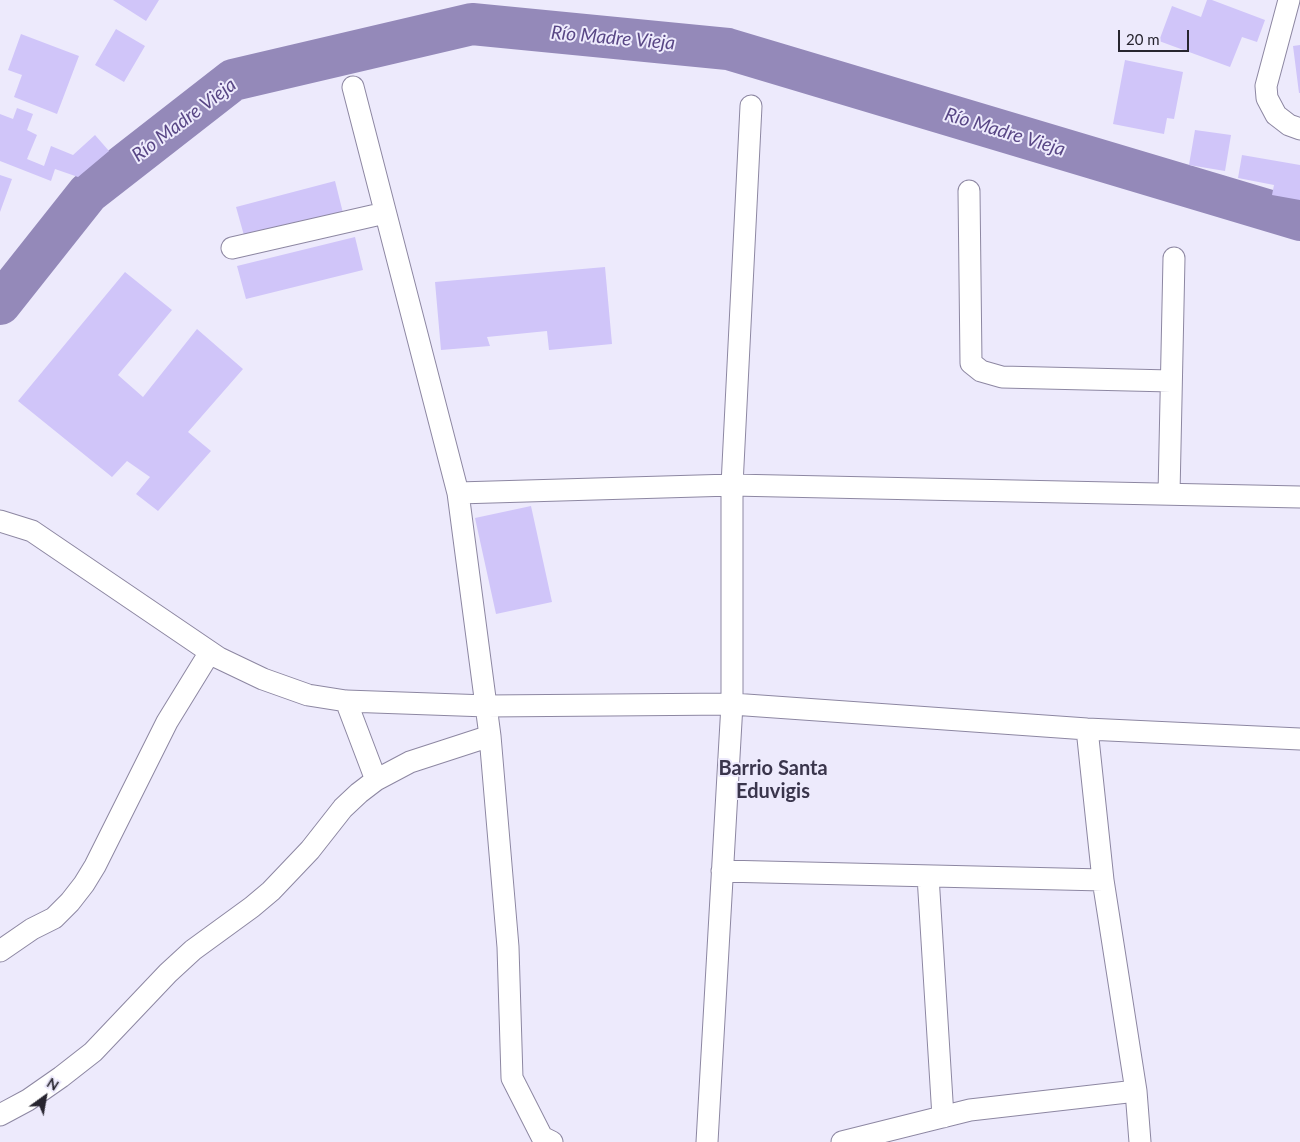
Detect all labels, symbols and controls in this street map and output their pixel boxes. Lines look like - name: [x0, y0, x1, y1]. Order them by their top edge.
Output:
- scale bar: [1120, 20, 1191, 52]
- water label: Río Madre Vieja: [550, 21, 676, 55]
- text: 20 m: [1126, 30, 1160, 48]
- water label: Río Madre Vieja: [127, 73, 241, 167]
- water label: Río Madre Vieja: [942, 103, 1068, 161]
- district label: Barrio Santa Eduvigis: [718, 757, 828, 804]
- north arrow: [20, 1072, 70, 1122]
- text: N: [44, 1074, 62, 1094]

